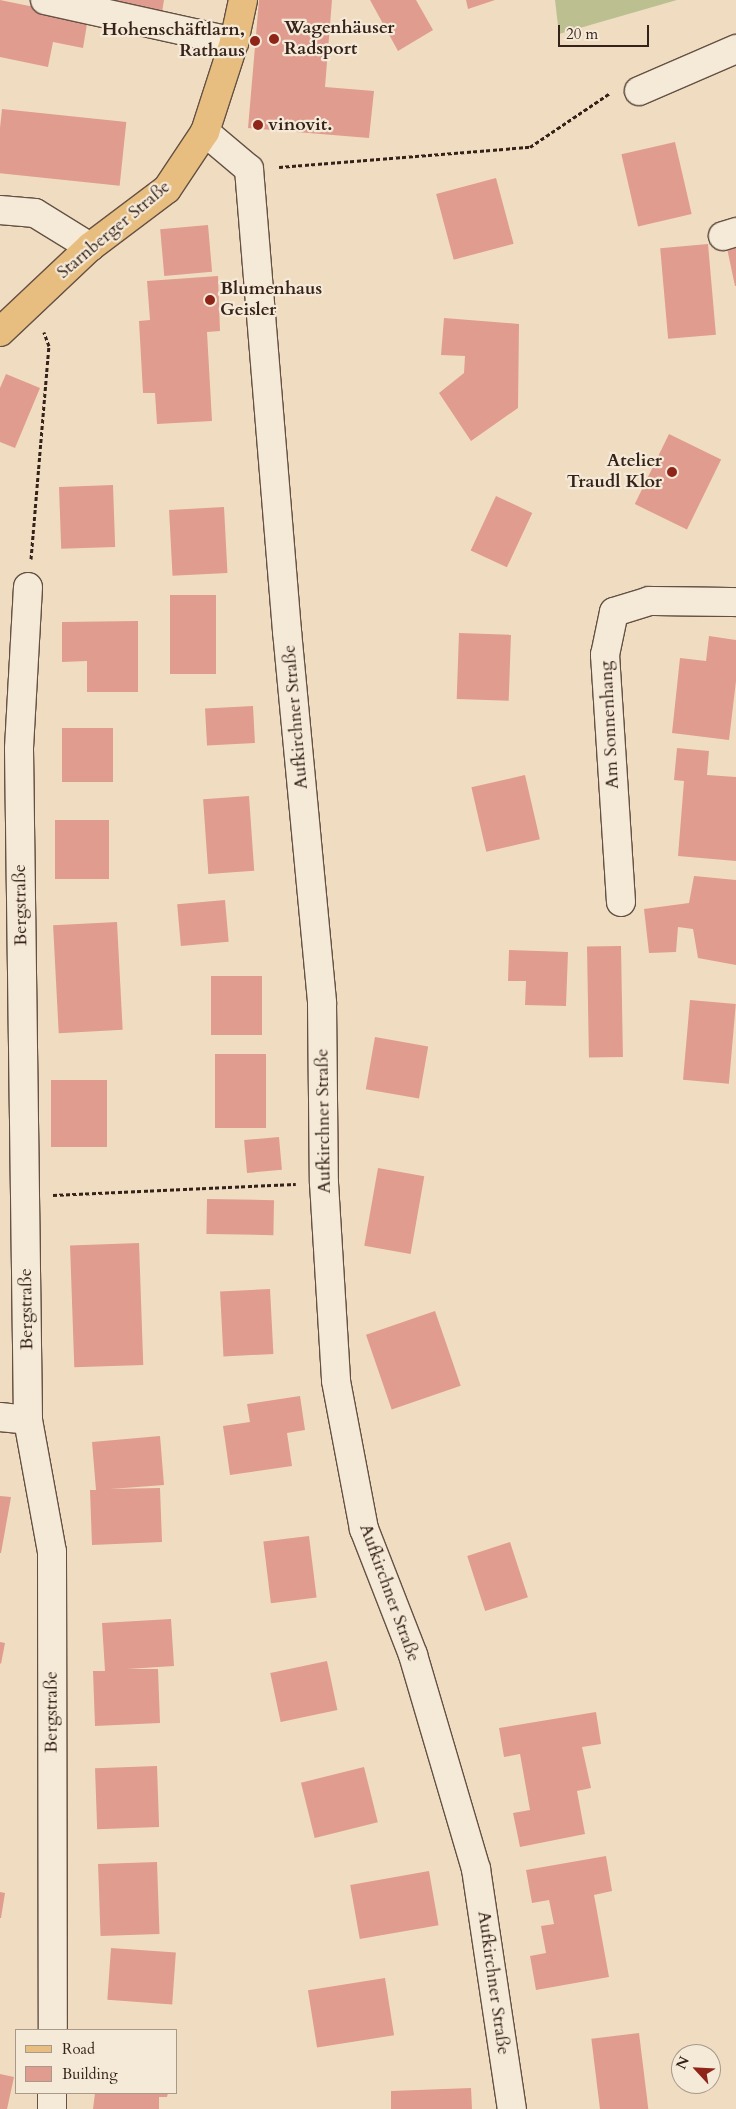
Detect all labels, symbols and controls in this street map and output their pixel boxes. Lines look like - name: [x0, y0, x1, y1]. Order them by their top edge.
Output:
- scale bar: [561, 15, 652, 47]
- place label: Wagenhäuser Radsport: [284, 18, 394, 60]
- place label: Hohenschäftlarn, Rathaus: [102, 20, 245, 62]
- text: 20 m: [566, 24, 598, 44]
- marker: Wagenhäuser Radsport: [268, 33, 280, 45]
- marker: Hohenschäftlarn, Rathaus: [249, 35, 261, 47]
- place label: vinovit.: [268, 114, 332, 136]
- marker: vinovit.: [252, 119, 264, 131]
- street label: Starnberger Straße: [53, 176, 175, 284]
- place label: Blumenhaus Geisler: [220, 279, 322, 322]
- marker: Blumenhaus Geisler: [204, 294, 216, 306]
- place label: Atelier Traudl Klor: [567, 451, 662, 494]
- marker: Atelier Traudl Klor: [666, 466, 678, 478]
- street label: Aufkirchner Straße: [279, 644, 313, 790]
- street label: Am Sonnenhang: [596, 660, 624, 790]
- street label: Bergstraße: [9, 864, 33, 946]
- street label: Aufkirchner Straße: [312, 1048, 336, 1194]
- street label: Bergstraße: [15, 1268, 39, 1350]
- street label: Aufkirchner Straße: [354, 1521, 424, 1665]
- street label: Bergstraße: [41, 1671, 63, 1753]
- street label: Aufkirchner Straße: [472, 1910, 514, 2056]
- legend: [15, 2029, 178, 2094]
- text: Road: [62, 2039, 95, 2059]
- north arrow: [671, 2044, 721, 2094]
- text: N: [672, 2053, 694, 2072]
- text: Building: [62, 2064, 118, 2084]

